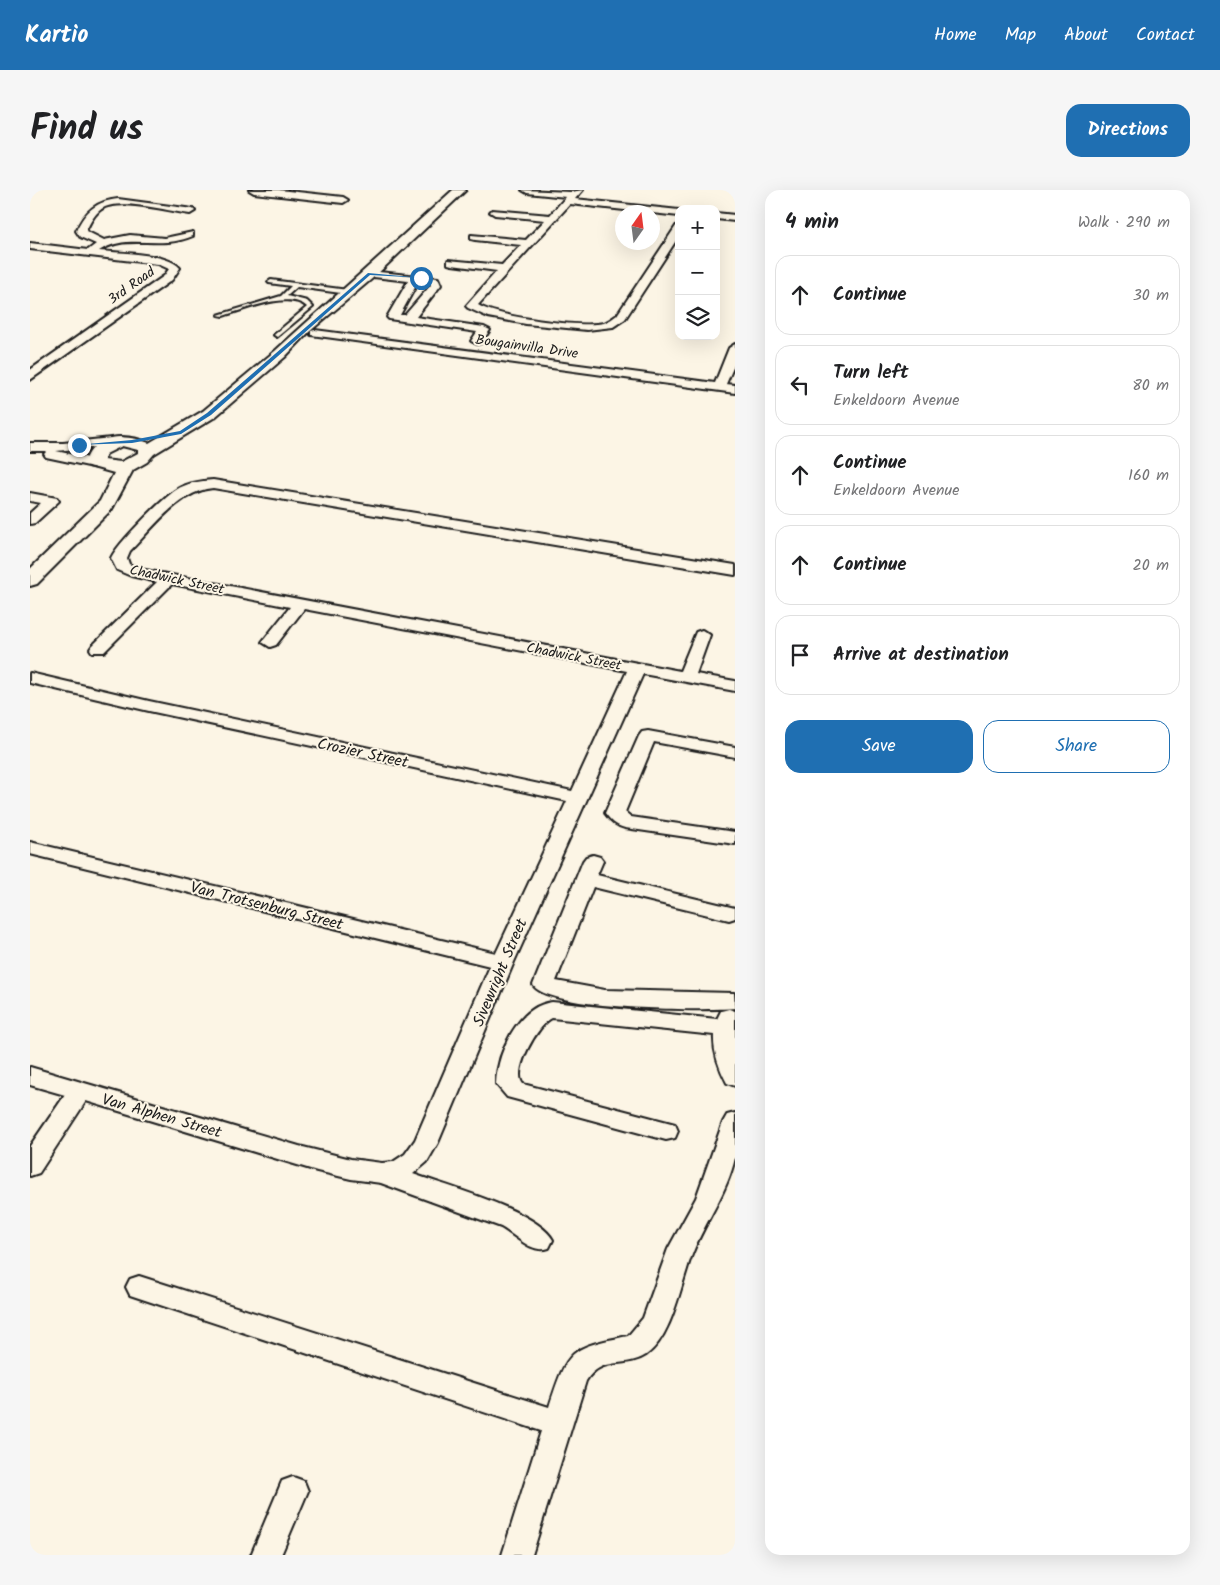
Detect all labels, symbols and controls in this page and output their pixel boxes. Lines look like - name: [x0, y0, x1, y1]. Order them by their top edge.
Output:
- text: Kartio: [25, 16, 88, 55]
- text: Home: [934, 21, 977, 50]
- text: Map: [1005, 21, 1036, 50]
- text: About: [1064, 21, 1108, 50]
- text: Contact: [1136, 21, 1195, 50]
- text: Find us: [30, 102, 143, 158]
- button: Directions: [1066, 104, 1190, 157]
- north arrow: [615, 205, 660, 250]
- map controls: [675, 205, 720, 340]
- button: +: [675, 205, 720, 250]
- text: 4 min: [785, 206, 839, 239]
- text: Walk · 290 m: [1078, 210, 1170, 235]
- button: −: [675, 250, 720, 295]
- street label: 3rd Road: [103, 261, 161, 310]
- route start: [410, 267, 433, 290]
- text: Continue: [833, 280, 906, 310]
- icon: ahead: [786, 281, 814, 309]
- text: 30 m: [1133, 283, 1169, 308]
- button: layers: [675, 295, 720, 340]
- street label: Bougainvilla Drive: [474, 329, 580, 365]
- text: Turn left: [833, 358, 908, 388]
- icon: left: [786, 371, 814, 399]
- text: 80 m: [1132, 373, 1169, 398]
- text: Enkeldoorn Avenue: [833, 388, 959, 413]
- route end: [68, 434, 91, 457]
- text: Continue: [833, 448, 906, 478]
- icon: ahead: [786, 461, 814, 489]
- text: 160 m: [1128, 463, 1169, 488]
- text: Enkeldoorn Avenue: [833, 478, 959, 503]
- text: Continue: [833, 550, 906, 580]
- icon: ahead: [786, 551, 814, 579]
- text: 20 m: [1133, 553, 1169, 578]
- street label: Chadwick Street: [127, 559, 227, 601]
- street label: Chadwick Street: [525, 637, 624, 677]
- text: Arrive at destination: [833, 640, 1009, 670]
- icon: arrive: [786, 641, 814, 669]
- button: Save: [785, 720, 973, 773]
- button: Share: [983, 720, 1170, 773]
- street label: Crozier Street: [315, 732, 411, 775]
- street label: Van Trotsenburg Street: [188, 875, 347, 938]
- street label: Sivewright Street: [466, 914, 535, 1031]
- street label: Van Alphen Street: [99, 1087, 225, 1146]

